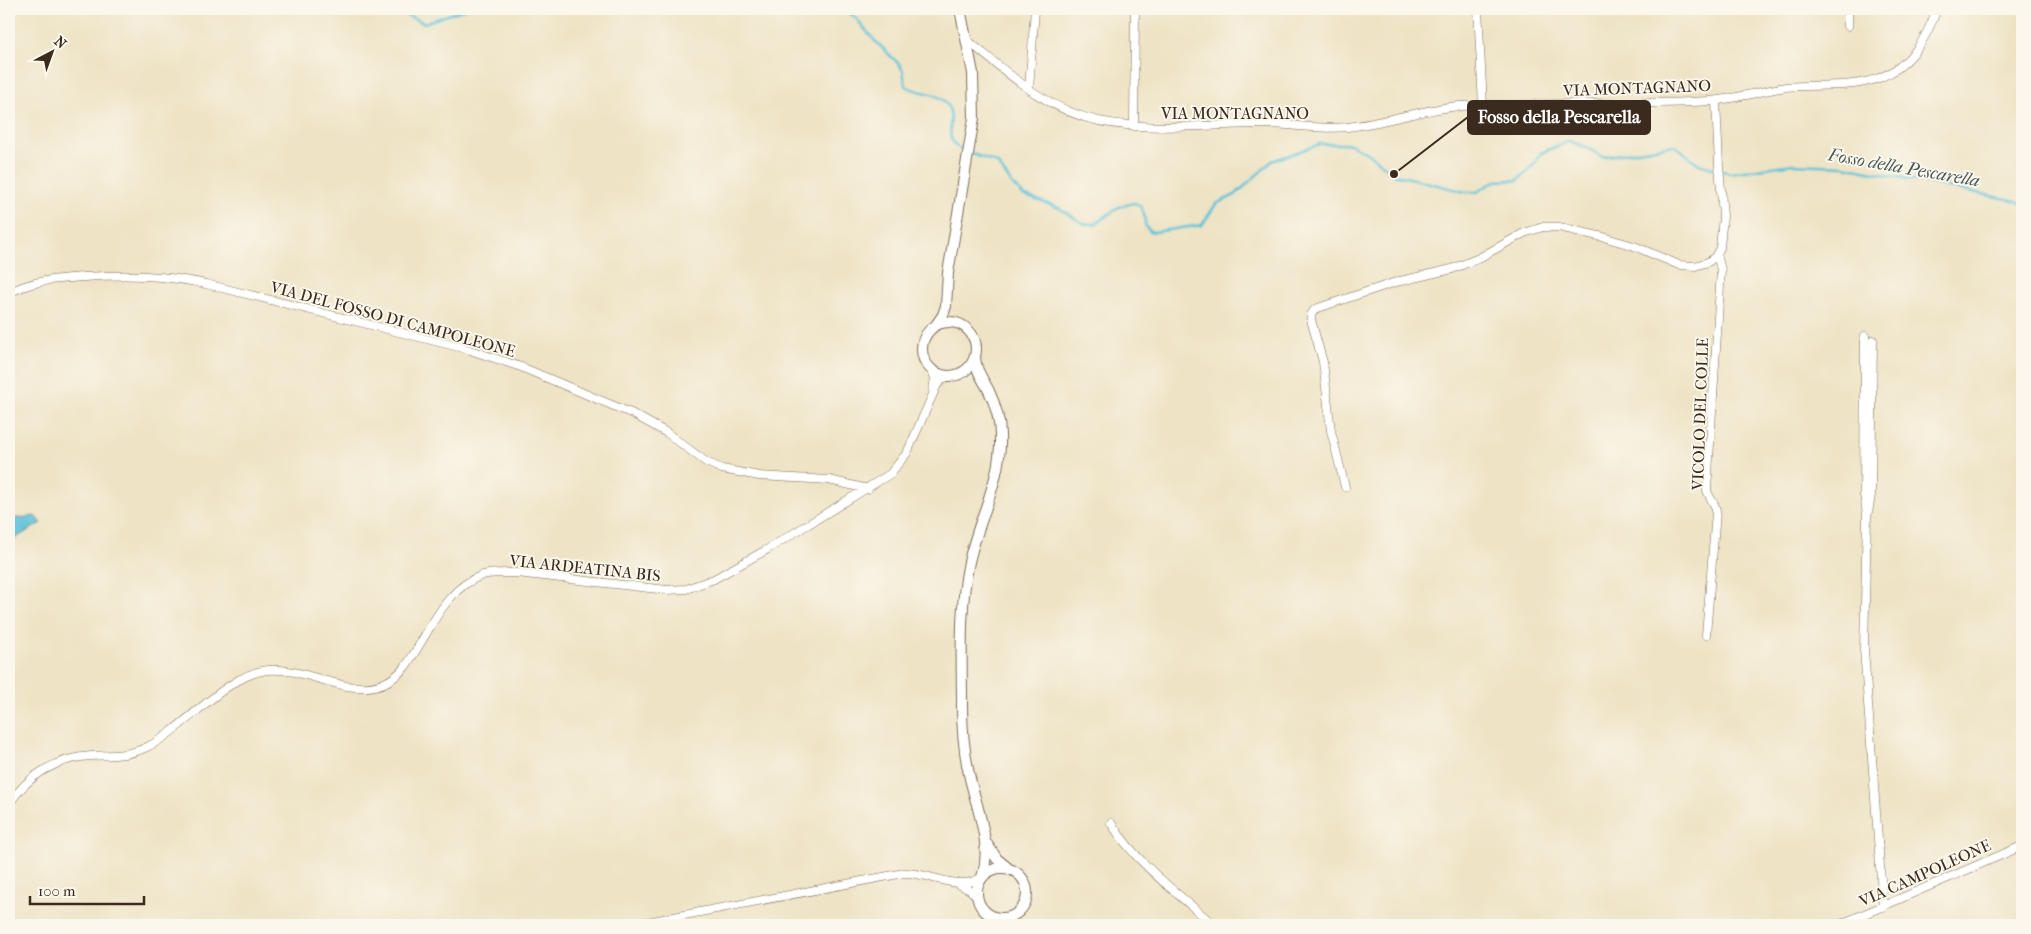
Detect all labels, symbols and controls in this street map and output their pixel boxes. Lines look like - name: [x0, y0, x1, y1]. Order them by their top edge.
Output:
- north arrow: [28, 28, 78, 78]
- text: N: [51, 33, 70, 53]
- street label: VIA MONTAGNANO: [1562, 76, 1711, 100]
- callout: Fosso della Pescarella: [1468, 101, 1650, 134]
- street label: VIA MONTAGNANO: [1160, 104, 1309, 123]
- text: Fosso della Pescarella: [1477, 107, 1641, 128]
- water label: Fosso della Pescarella: [1826, 144, 1981, 192]
- street label: VIA DEL FOSSO DI CAMPOLEONE: [268, 277, 518, 361]
- street label: VICOLO DEL COLLE: [1688, 337, 1712, 492]
- street label: VIA ARDEATINA BIS: [508, 551, 661, 585]
- street label: VIA CAMPOLEONE: [1855, 835, 1994, 911]
- scale bar: [30, 874, 144, 906]
- text: 100 m: [38, 882, 76, 900]

